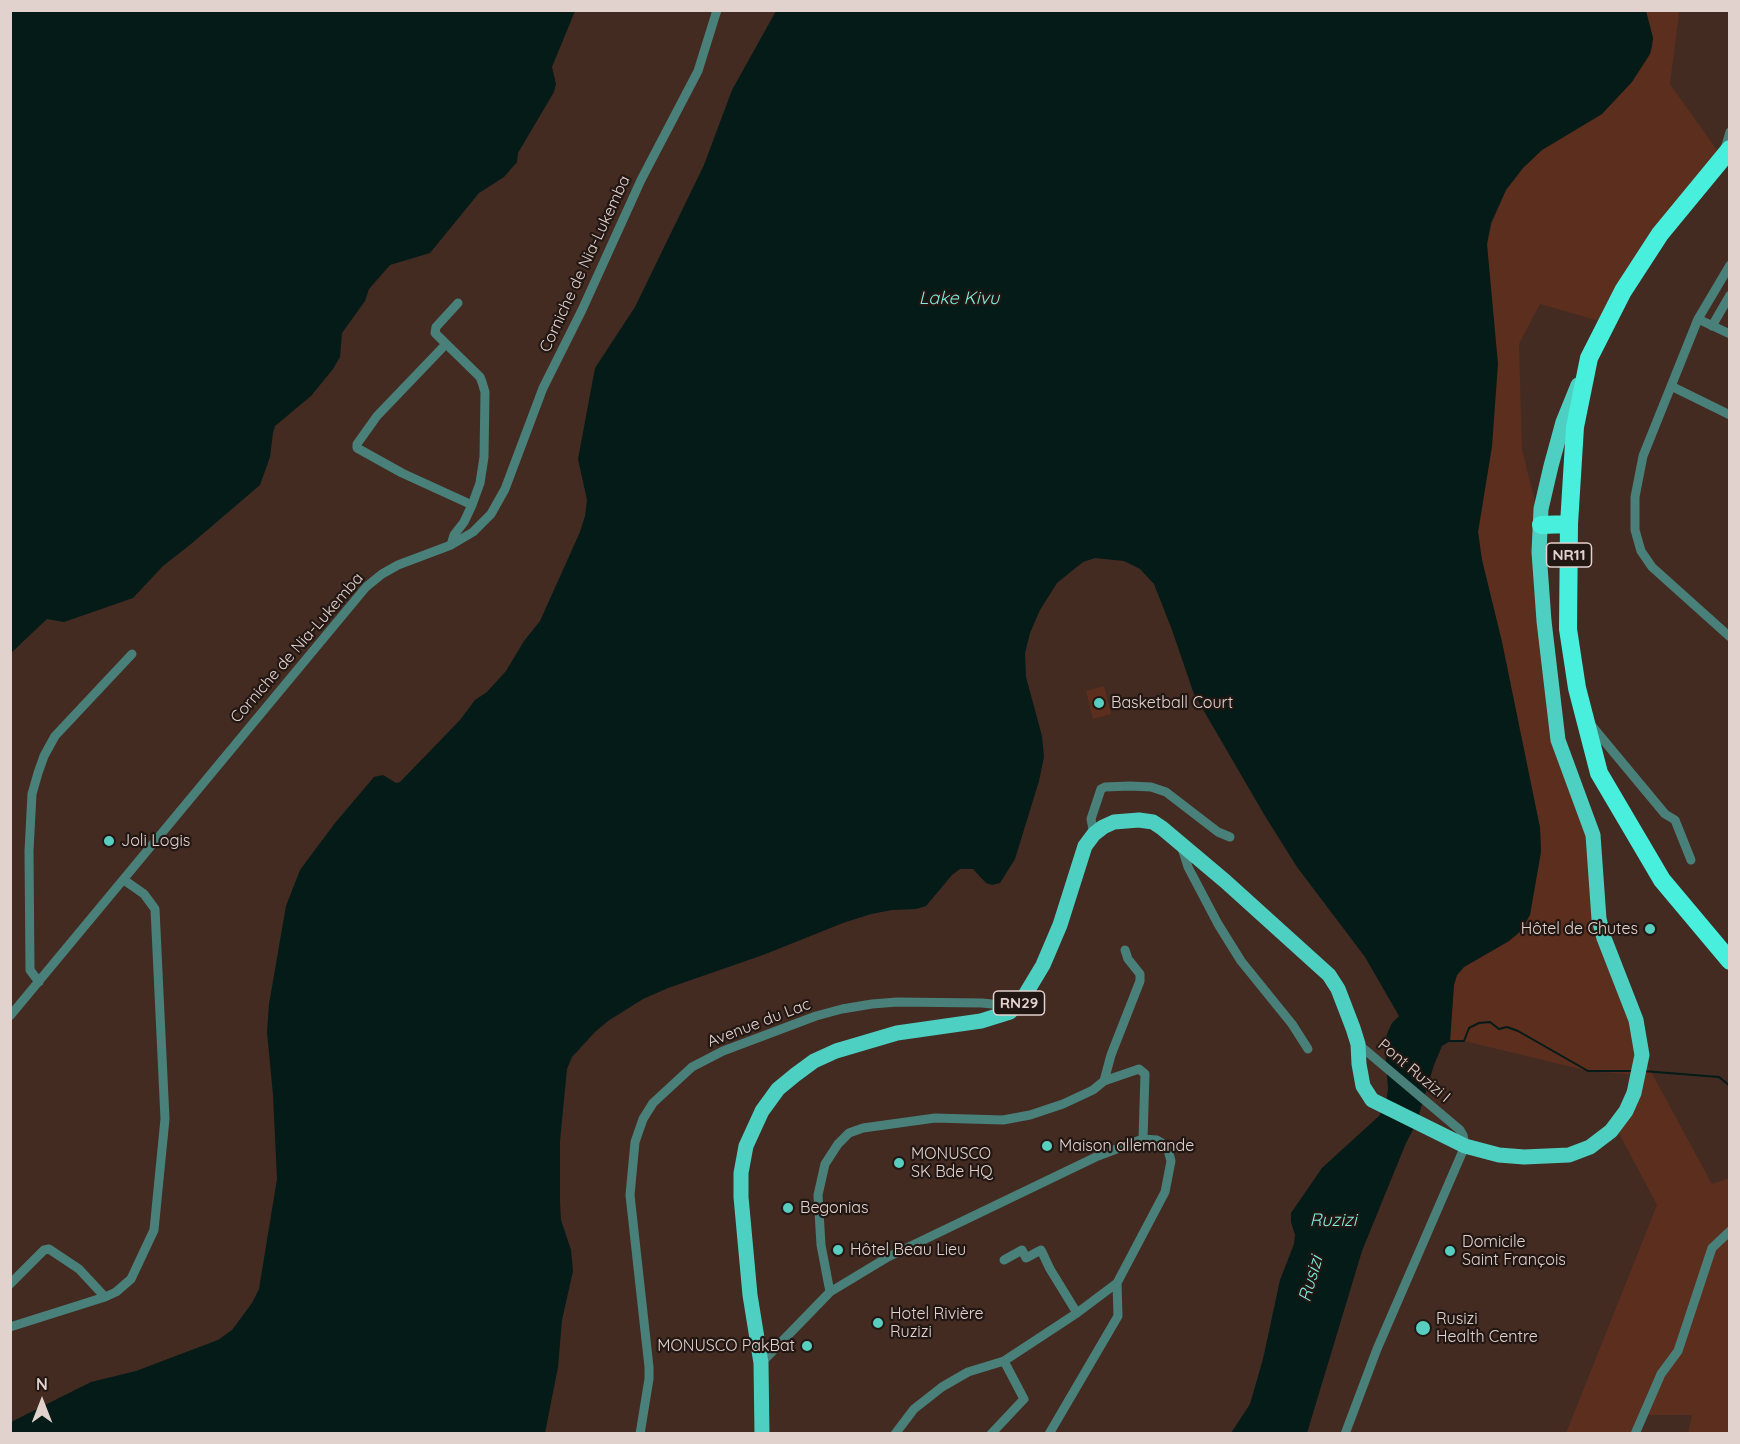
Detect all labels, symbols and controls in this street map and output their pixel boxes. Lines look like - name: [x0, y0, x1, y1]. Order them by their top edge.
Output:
- street label: Corniche de Nia-Lukemba: [536, 173, 634, 355]
- water label: Lake Kivu: [919, 288, 999, 310]
- road number: NR11: [1546, 543, 1592, 567]
- street label: Corniche de Nia-Lukemba: [227, 569, 367, 727]
- place label: Basketball Court: [1111, 693, 1233, 713]
- marker: Basketball Court: [1092, 696, 1106, 710]
- place label: Joli Logis: [121, 831, 190, 851]
- marker: Joli Logis: [102, 834, 116, 848]
- place label: Hôtel de Chutes: [1521, 919, 1638, 939]
- marker: Hôtel de Chutes: [1643, 922, 1657, 936]
- road number: RN29: [994, 991, 1044, 1015]
- street label: Avenue du Lac: [705, 995, 813, 1051]
- street label: Pont Ruzizi I: [1374, 1035, 1454, 1107]
- place label: Maison allemande: [1059, 1136, 1194, 1156]
- marker: Maison allemande: [1040, 1139, 1054, 1153]
- place label: MONUSCO SK Bde HQ: [911, 1144, 993, 1182]
- marker: MONUSCO SK Bde HQ: [892, 1156, 906, 1170]
- place label: Begonias: [800, 1198, 869, 1218]
- marker: Begonias: [781, 1201, 795, 1215]
- water label: Ruzizi: [1309, 1210, 1357, 1232]
- place label: Domicile Saint François: [1462, 1232, 1566, 1270]
- place label: Hôtel Beau Lieu: [850, 1240, 966, 1260]
- marker: Hôtel Beau Lieu: [831, 1243, 845, 1257]
- marker: Domicile Saint François: [1443, 1244, 1457, 1258]
- water label: Rusizi: [1294, 1253, 1328, 1305]
- place label: Hotel Rivière Ruzizi: [890, 1304, 984, 1342]
- place label: Rusizi Health Centre: [1436, 1309, 1538, 1347]
- marker: Hotel Rivière Ruzizi: [871, 1316, 885, 1330]
- marker: Rusizi Health Centre: [1414, 1319, 1432, 1337]
- place label: MONUSCO PakBat: [657, 1336, 795, 1356]
- marker: MONUSCO PakBat: [800, 1339, 814, 1353]
- north arrow: [12, 1372, 72, 1432]
- text: N: [36, 1374, 48, 1394]

